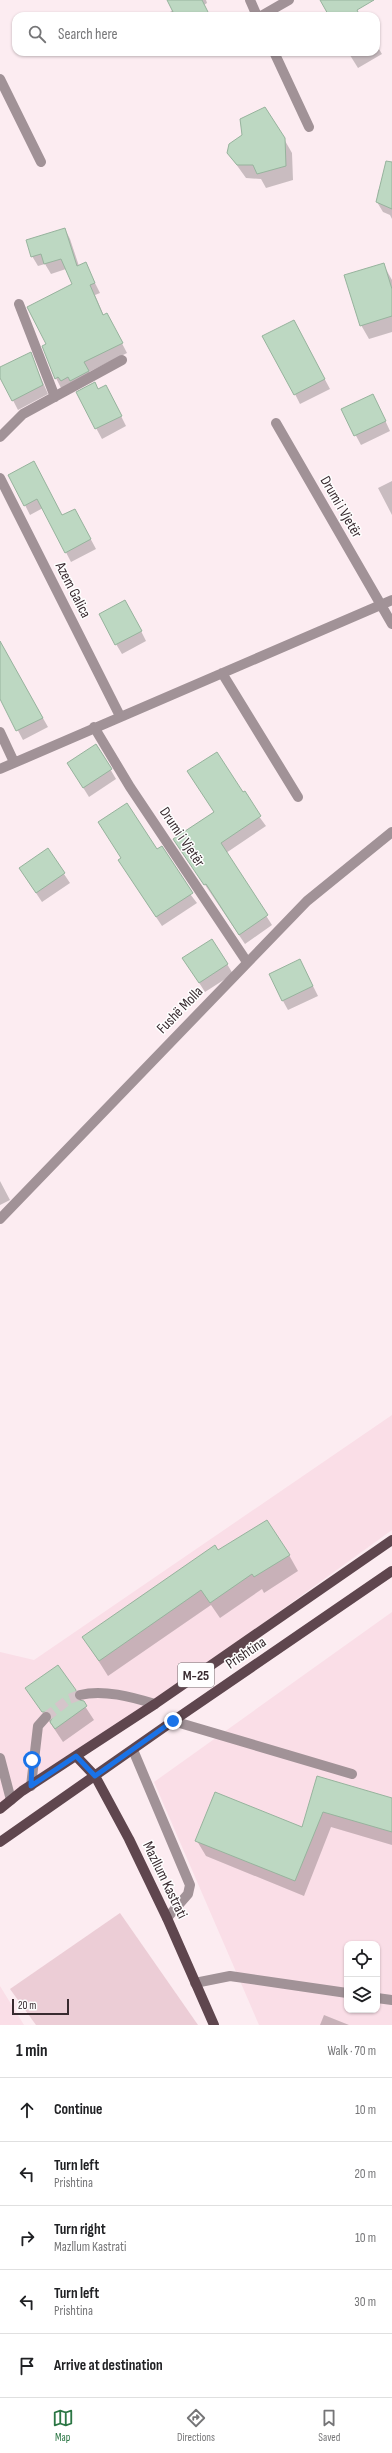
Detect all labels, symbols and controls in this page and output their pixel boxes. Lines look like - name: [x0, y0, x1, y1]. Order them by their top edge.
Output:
- search box: [12, 12, 380, 56]
- icon: search: [26, 23, 48, 45]
- text: Search here: [58, 25, 118, 44]
- street label: Drumi i Vjetër: [316, 473, 367, 542]
- street label: Azem Galica: [50, 558, 95, 621]
- street label: Drumi i Vjetër: [155, 803, 209, 871]
- street label: Fushë Molla: [153, 982, 207, 1038]
- street label: Prishtina: [222, 1632, 270, 1673]
- road number: M-25: [178, 1663, 214, 1687]
- route end: [164, 1712, 182, 1730]
- route start: [23, 1751, 41, 1769]
- street label: Mazllum Kastrati: [138, 1838, 192, 1922]
- map controls: [344, 1941, 380, 2013]
- button: locate: [344, 1941, 380, 1977]
- button: layers: [344, 1977, 380, 2013]
- scale bar: [12, 1997, 69, 2016]
- text: 20 m: [18, 1999, 36, 2012]
- text: 1 min: [16, 2041, 48, 2061]
- text: Walk · 70 m: [327, 2043, 376, 2059]
- icon: ahead: [16, 2099, 38, 2121]
- text: Continue: [54, 2100, 103, 2119]
- text: 10 m: [355, 2102, 376, 2118]
- text: Turn left: [54, 2156, 99, 2175]
- icon: left: [16, 2163, 38, 2185]
- text: 20 m: [354, 2166, 376, 2182]
- text: Prishtina: [54, 2175, 93, 2191]
- text: Turn right: [54, 2220, 106, 2239]
- icon: right: [16, 2227, 38, 2249]
- text: 10 m: [355, 2230, 376, 2246]
- text: Mazllum Kastrati: [54, 2239, 126, 2255]
- text: Turn left: [54, 2284, 99, 2303]
- icon: left: [16, 2291, 38, 2313]
- text: 30 m: [354, 2294, 376, 2310]
- text: Prishtina: [54, 2303, 93, 2319]
- icon: arrive: [16, 2355, 38, 2377]
- text: Arrive at destination: [54, 2356, 163, 2375]
- tab: Map: [52, 2407, 74, 2444]
- tab: Directions: [177, 2407, 215, 2444]
- tab: Saved: [318, 2407, 340, 2444]

